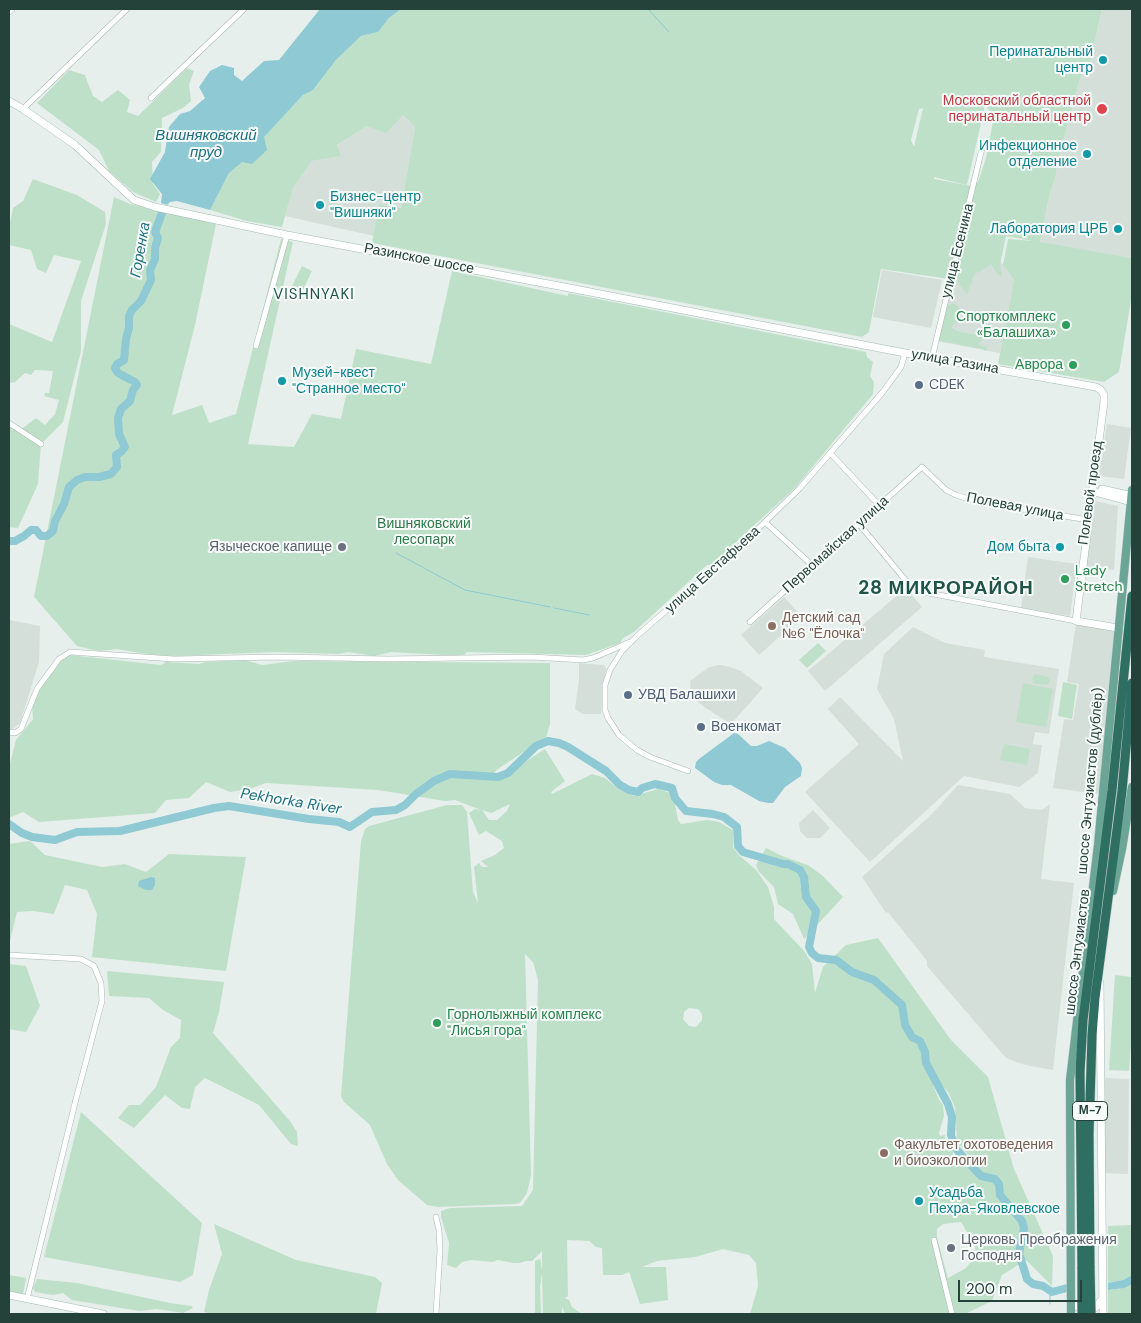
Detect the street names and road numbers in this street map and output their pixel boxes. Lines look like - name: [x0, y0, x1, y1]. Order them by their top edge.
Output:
- street label: улица Есенина: [938, 202, 978, 300]
- street label: Разинское шоссе: [362, 240, 476, 278]
- street label: улица Разина: [910, 346, 1000, 378]
- street label: Полевой проезд: [1075, 440, 1107, 546]
- street label: Полевая улица: [965, 489, 1065, 525]
- street label: Первомайская улица: [779, 493, 893, 597]
- street label: улица Евстафьева: [662, 523, 764, 617]
- street label: шоссе Энтузиастов (дублёр): [1074, 687, 1108, 875]
- street label: шоссе Энтузиастов: [1062, 888, 1094, 1016]
- road number: М-7: [1072, 1102, 1108, 1120]

